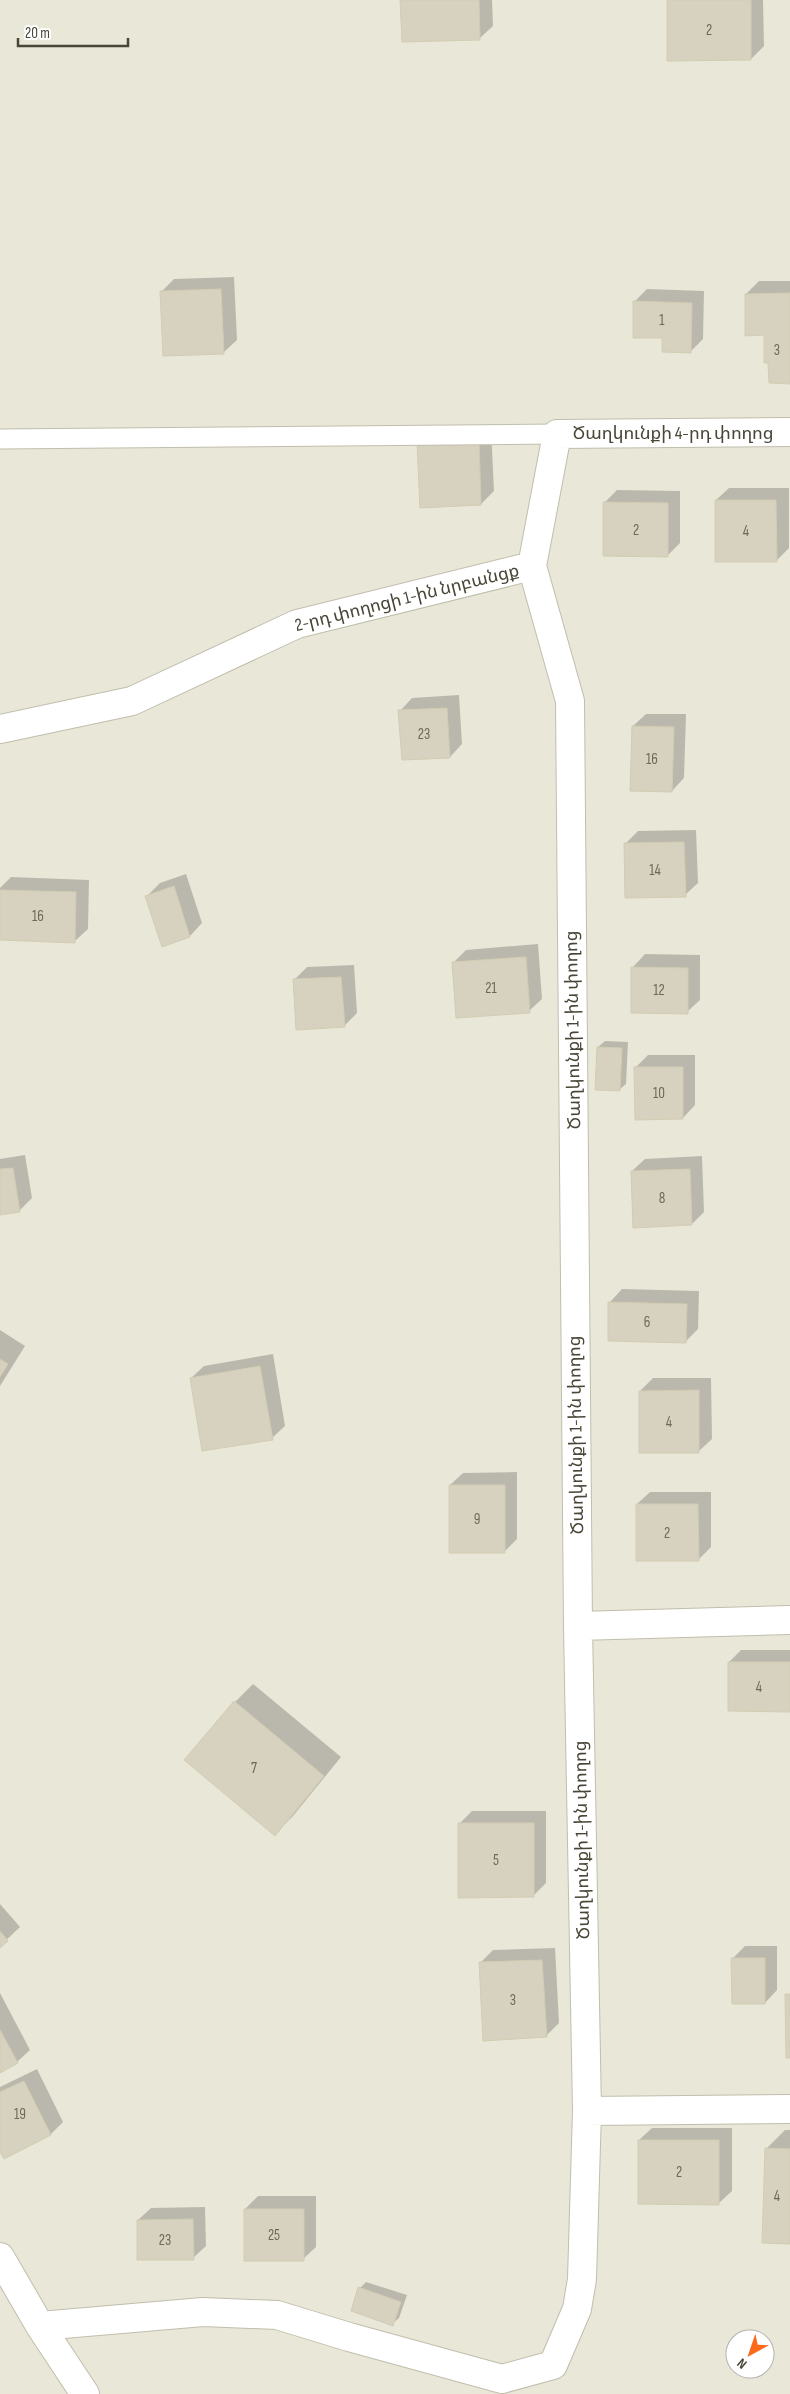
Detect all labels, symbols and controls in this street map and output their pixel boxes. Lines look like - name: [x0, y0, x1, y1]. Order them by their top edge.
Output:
- scale bar: [18, 15, 128, 47]
- house number: 2: [706, 21, 712, 40]
- text: 20 m: [25, 24, 50, 43]
- house number: 1: [659, 311, 665, 330]
- house number: 3: [774, 341, 780, 360]
- street label: Ծաղկունքի 4-րդ փողոց: [573, 423, 773, 444]
- house number: 2: [633, 521, 639, 540]
- house number: 4: [743, 522, 749, 541]
- street label: 2-րդ փողոցի 1-ին նրբանցք: [293, 560, 521, 636]
- house number: 23: [418, 725, 430, 744]
- house number: 16: [646, 750, 658, 769]
- house number: 14: [649, 861, 661, 880]
- house number: 16: [32, 907, 44, 926]
- street label: Ծաղկունքի 1-ին փողոց: [561, 930, 585, 1130]
- house number: 21: [485, 979, 497, 998]
- house number: 12: [653, 981, 665, 1000]
- house number: 10: [653, 1084, 665, 1103]
- house number: 8: [659, 1189, 665, 1208]
- house number: 6: [644, 1313, 650, 1332]
- street label: Ծաղկունքի 1-ին փողոց: [564, 1335, 588, 1535]
- house number: 4: [666, 1413, 672, 1432]
- house number: 9: [474, 1510, 480, 1529]
- house number: 2: [664, 1524, 670, 1543]
- house number: 4: [756, 1678, 762, 1697]
- street label: Ծաղկունքի 1-ին փողոց: [570, 1740, 594, 1940]
- house number: 7: [251, 1759, 257, 1778]
- house number: 5: [493, 1851, 499, 1870]
- house number: 3: [510, 1991, 516, 2010]
- house number: 19: [14, 2105, 26, 2124]
- house number: 2: [676, 2163, 682, 2182]
- house number: 4: [774, 2187, 780, 2206]
- house number: 25: [268, 2226, 280, 2245]
- house number: 23: [159, 2231, 171, 2250]
- north arrow: [725, 2329, 775, 2379]
- text: N: [734, 2355, 750, 2372]

